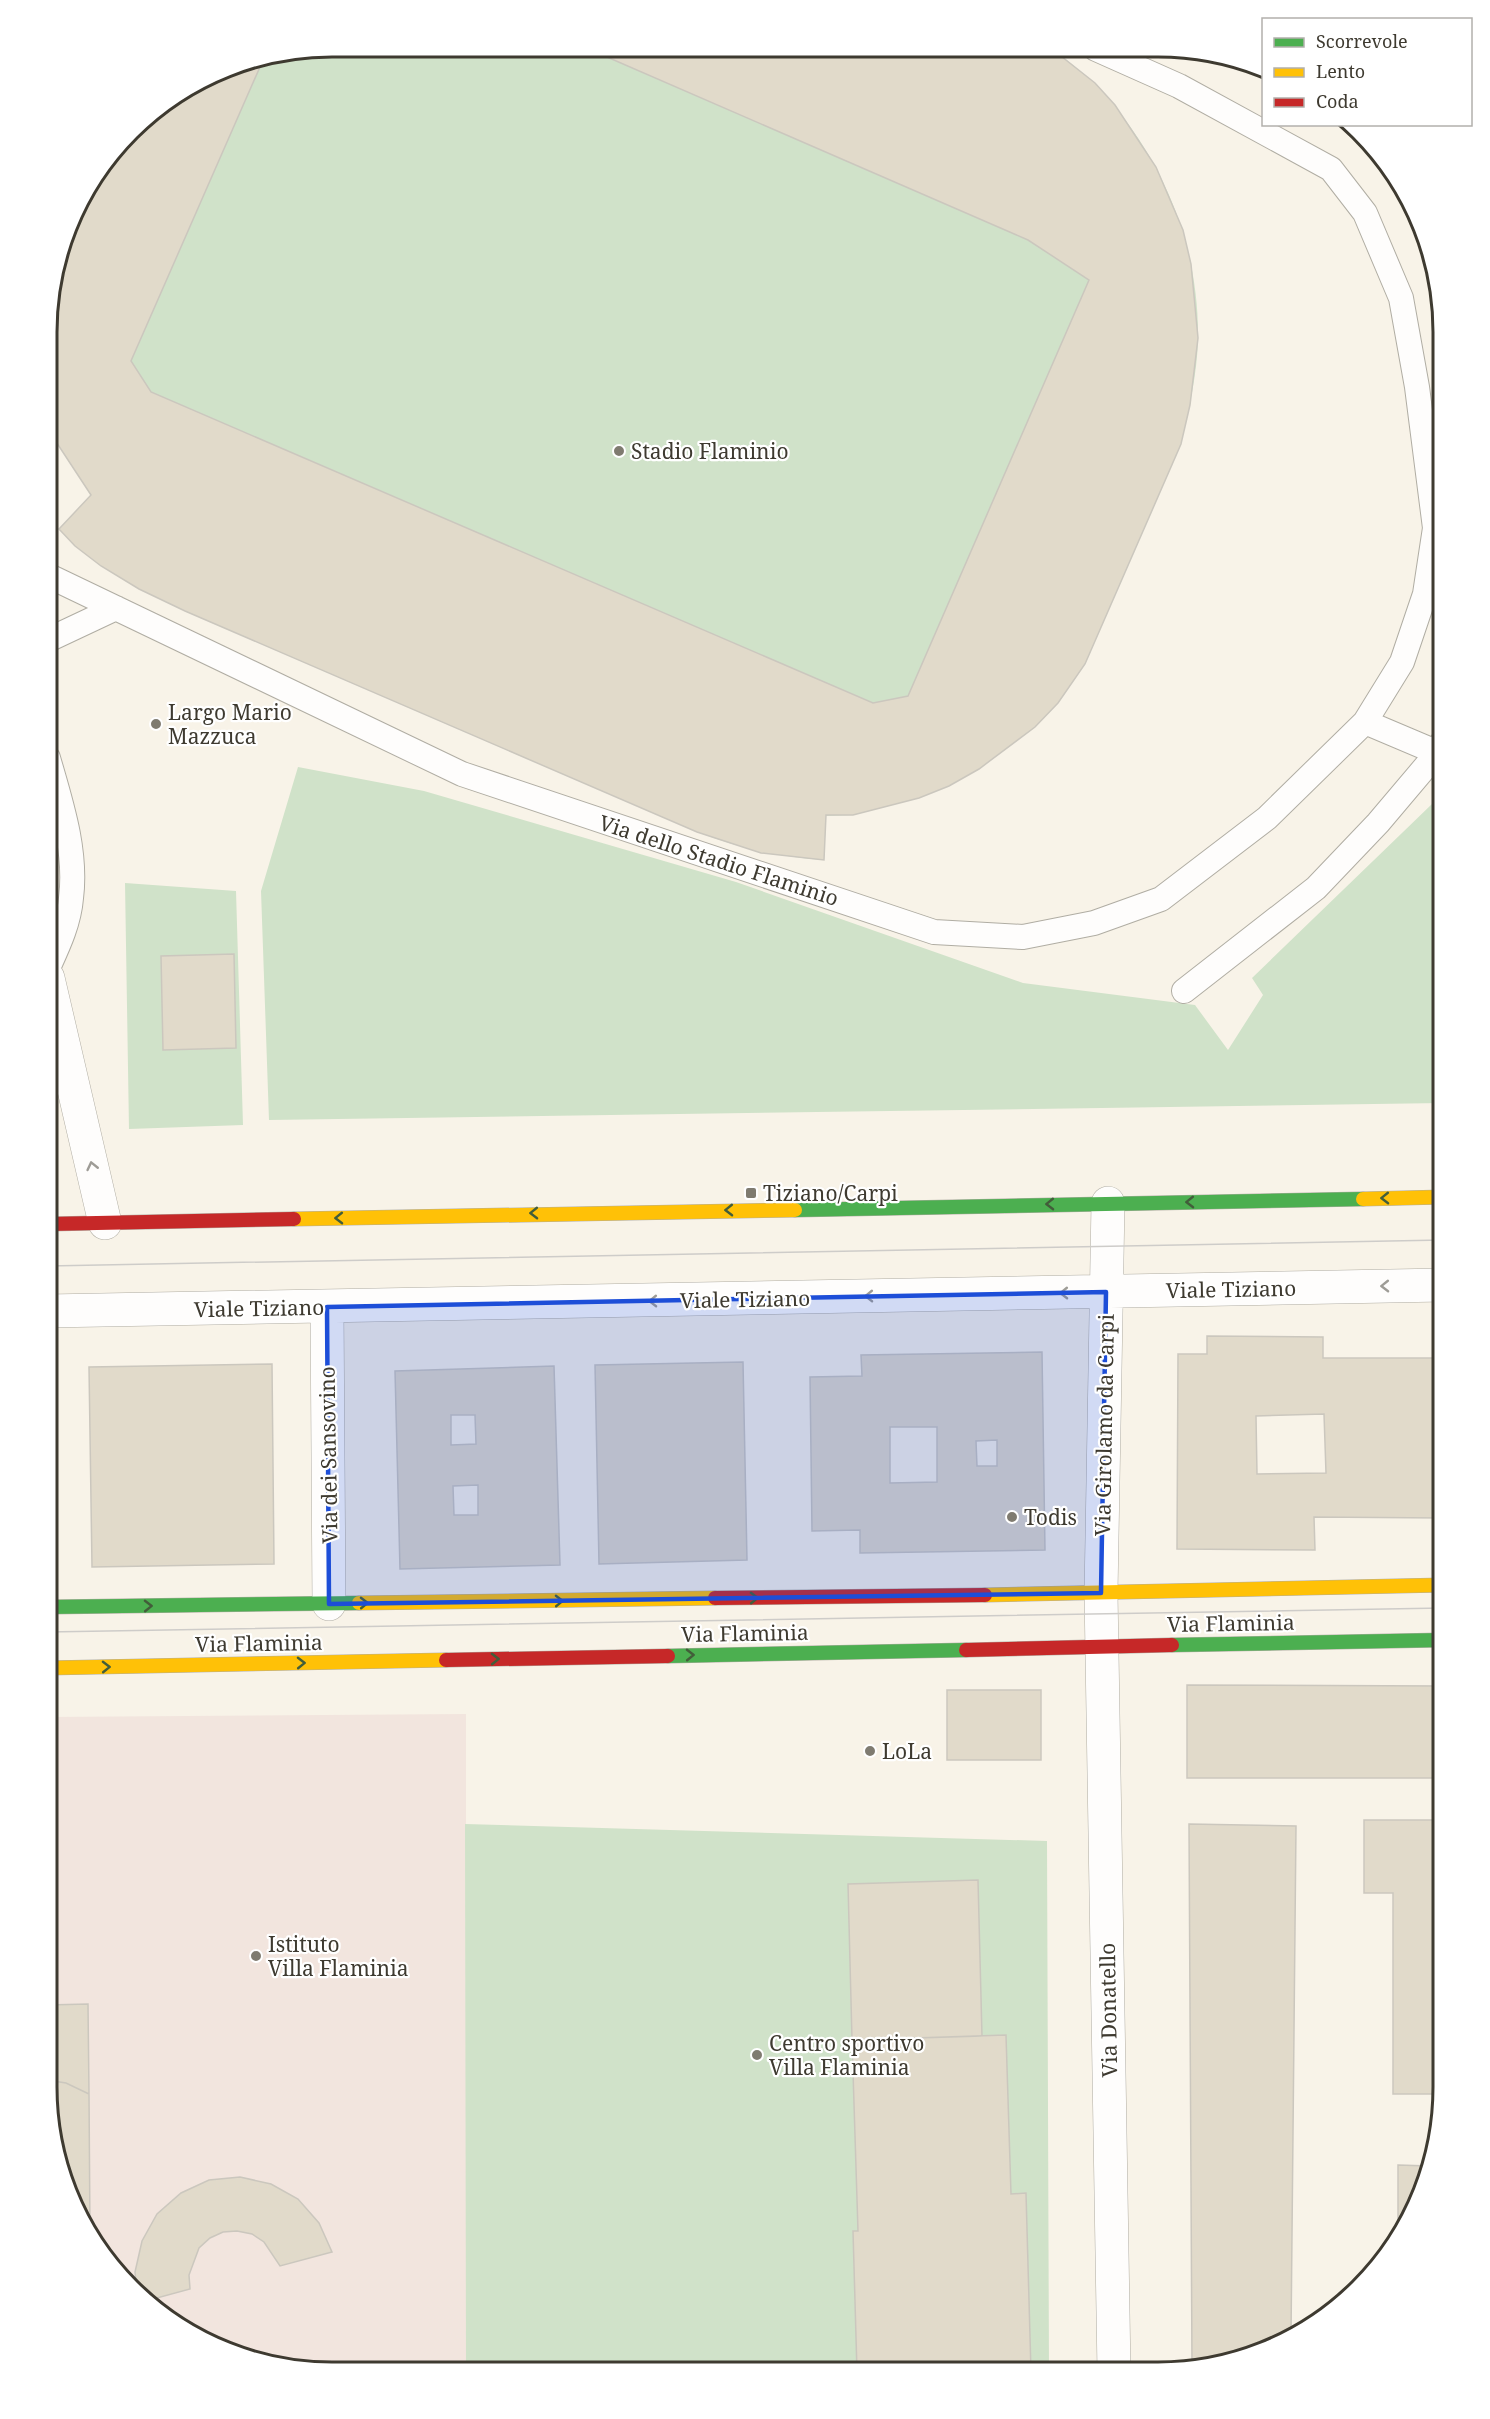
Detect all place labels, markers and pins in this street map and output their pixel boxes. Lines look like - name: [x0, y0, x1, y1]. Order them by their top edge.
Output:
- place label: Stadio Flaminio: [631, 437, 789, 465]
- marker: Stadio Flaminio: [612, 444, 626, 458]
- place label: Largo Mario Mazzuca: [168, 698, 292, 750]
- marker: Largo Mario Mazzuca: [149, 717, 163, 731]
- place label: Tiziano/Carpi: [763, 1179, 898, 1207]
- marker: Tiziano/Carpi: [744, 1186, 758, 1200]
- place label: Todis: [1024, 1503, 1077, 1531]
- marker: Todis: [1005, 1510, 1019, 1524]
- place label: LoLa: [882, 1737, 932, 1765]
- marker: LoLa: [863, 1744, 877, 1758]
- place label: Istituto Villa Flaminia: [268, 1930, 409, 1982]
- marker: Istituto Villa Flaminia: [249, 1949, 263, 1963]
- place label: Centro sportivo Villa Flaminia: [769, 2029, 924, 2081]
- marker: Centro sportivo Villa Flaminia: [750, 2048, 764, 2062]

